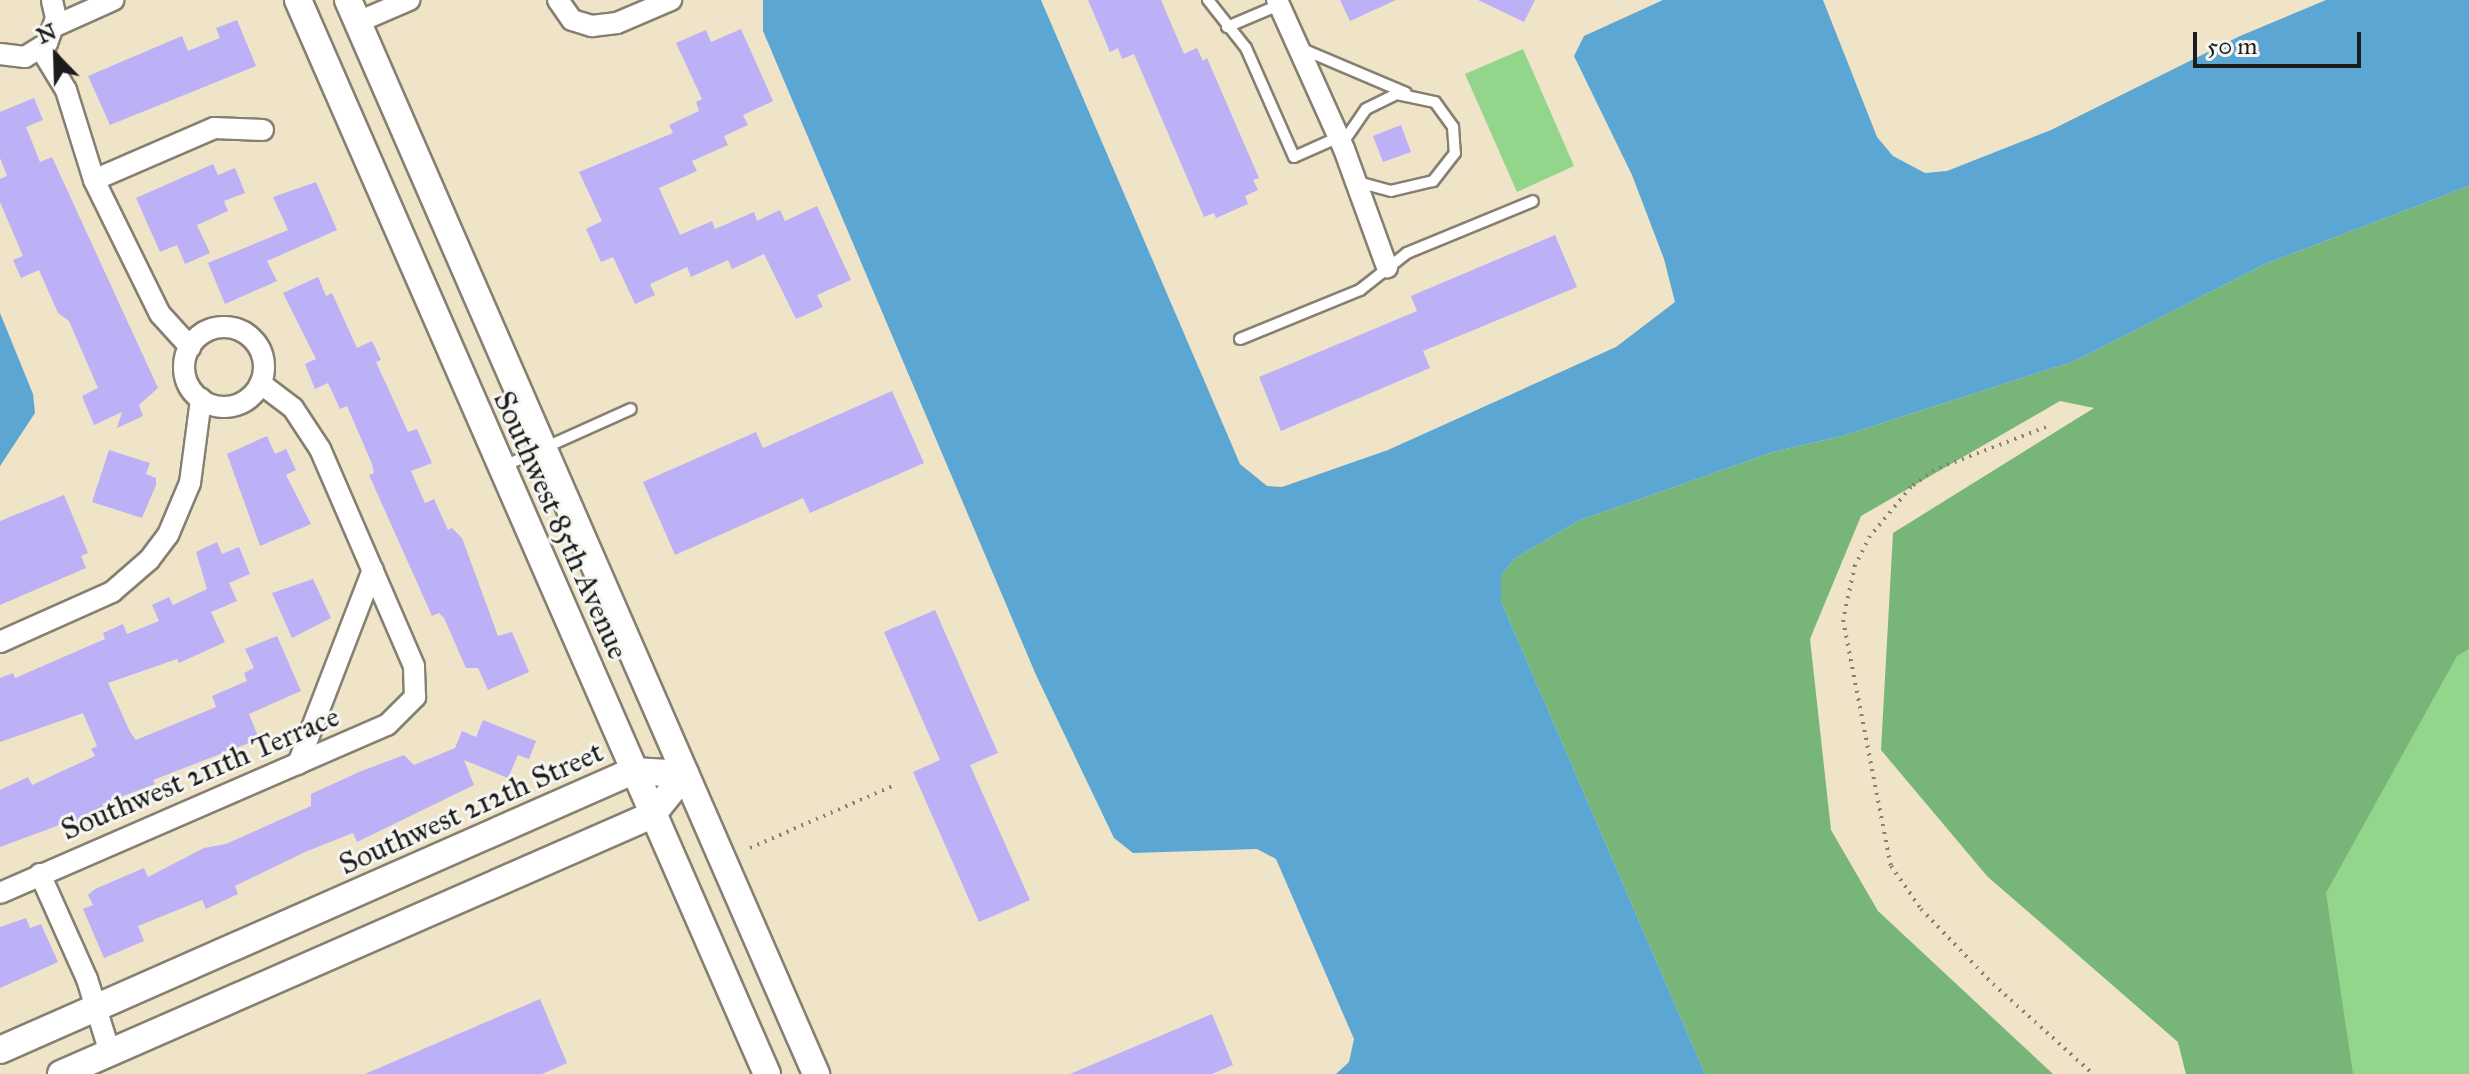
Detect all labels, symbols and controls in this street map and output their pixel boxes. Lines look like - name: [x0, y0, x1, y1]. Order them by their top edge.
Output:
- north arrow: [16, 16, 96, 96]
- scale bar: [2197, 16, 2365, 66]
- text: N: [33, 17, 60, 50]
- text: 50 m: [2207, 31, 2257, 61]
- street label: Southwest 85th Avenue: [486, 386, 636, 664]
- street label: Southwest 211th Terrace: [56, 698, 344, 848]
- street label: Southwest 212th Street: [333, 734, 609, 882]

